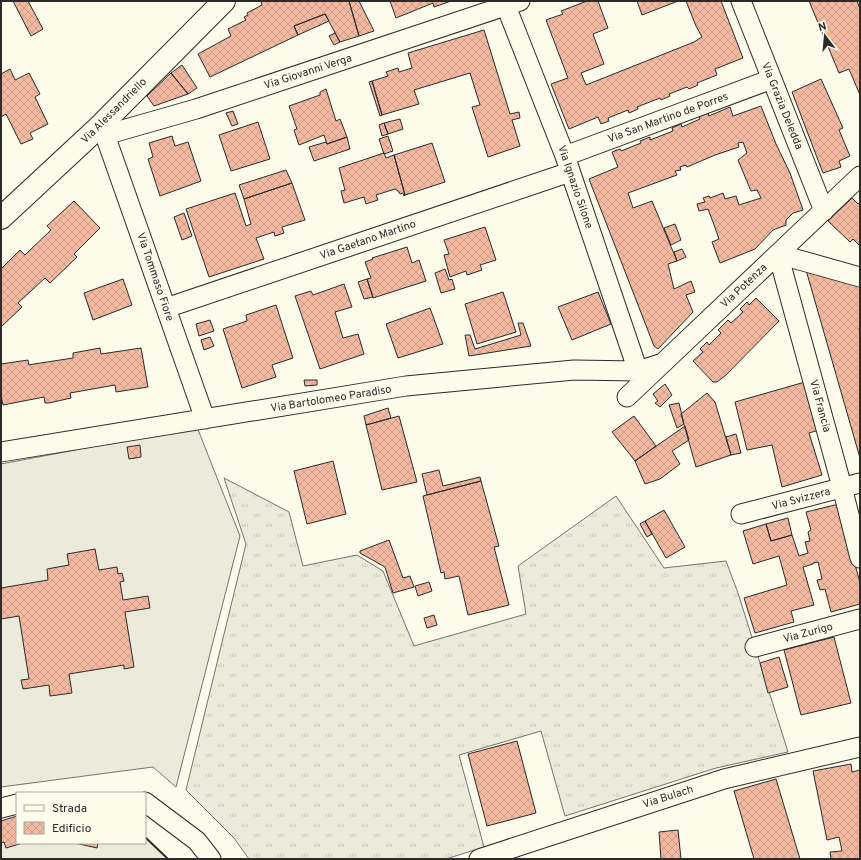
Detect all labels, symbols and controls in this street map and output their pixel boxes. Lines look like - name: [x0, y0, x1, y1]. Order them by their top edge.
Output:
- north arrow: [805, 16, 845, 56]
- text: N: [817, 20, 828, 35]
- street label: Via Giovanni Verga: [262, 51, 354, 93]
- street label: Via Grazia Deledda: [758, 60, 806, 152]
- street label: Via Alessandriello: [78, 75, 150, 147]
- street label: Via San Martino de Porres: [606, 90, 730, 146]
- street label: Via Ignazio Silone: [554, 143, 596, 231]
- street label: Via Gaetano Martino: [318, 217, 418, 263]
- street label: Via Tommaso Fiore: [133, 231, 177, 323]
- street label: Via Potenza: [718, 261, 770, 311]
- street label: Via Francia: [806, 378, 834, 434]
- street label: Via Bartolomeo Paradiso: [270, 383, 392, 415]
- street label: Via Svizzera: [770, 484, 832, 514]
- street label: Via Zurigo: [782, 620, 834, 646]
- street label: Via Bulach: [641, 782, 695, 812]
- legend: [16, 792, 146, 844]
- text: Strada: [52, 801, 87, 817]
- text: Edificio: [52, 821, 92, 837]

